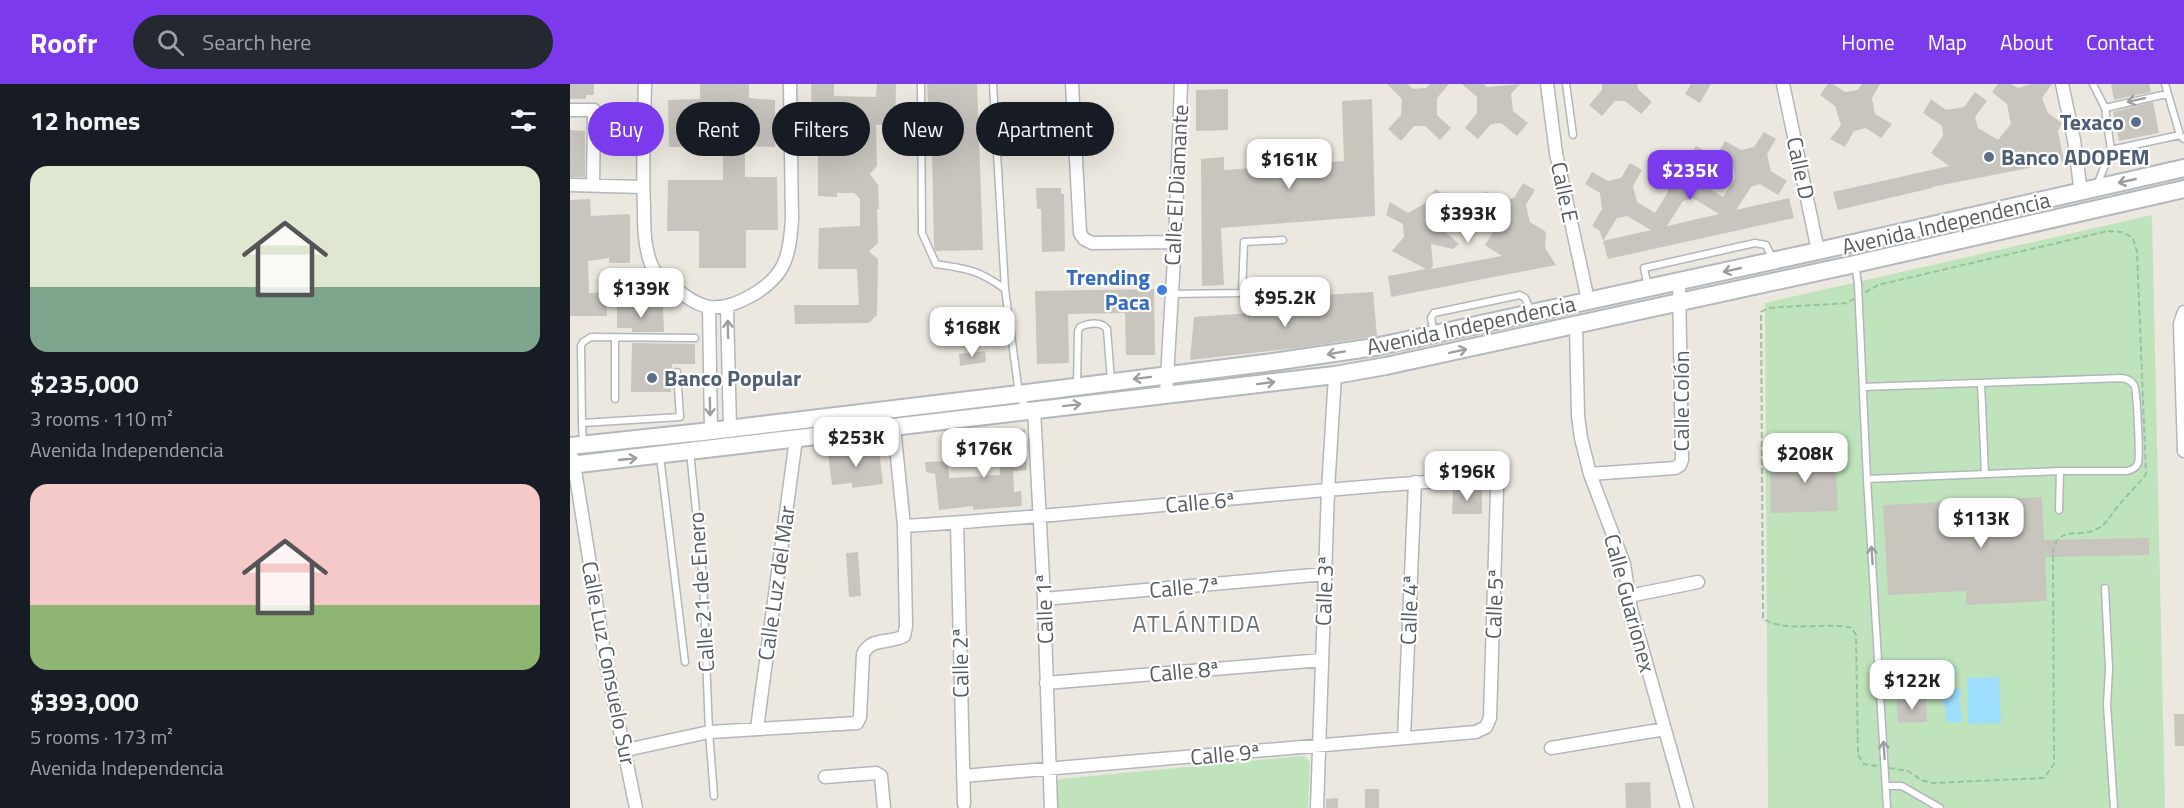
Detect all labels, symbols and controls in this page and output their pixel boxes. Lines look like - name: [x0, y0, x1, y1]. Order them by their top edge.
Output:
- search box: [133, 15, 553, 69]
- text: Roofr: [30, 21, 97, 64]
- text: Search here: [202, 25, 311, 59]
- icon: search: [154, 26, 187, 59]
- text: Home: [1841, 26, 1895, 58]
- text: Map: [1928, 26, 1967, 58]
- text: About: [2000, 26, 2053, 58]
- text: Contact: [2086, 26, 2154, 58]
- one-way arrow: [2126, 95, 2146, 106]
- text: 12 homes: [30, 101, 140, 140]
- chip: Buy: [588, 102, 664, 156]
- chip: Rent: [676, 102, 760, 156]
- chip: Filters: [772, 102, 870, 156]
- chip: New: [882, 102, 964, 156]
- chip: Apartment: [976, 102, 1114, 156]
- icon: filters: [507, 104, 540, 137]
- street label: Calle El Diamante: [1155, 104, 1197, 266]
- place label: Texaco: [2060, 105, 2124, 139]
- marker: Texaco: [2129, 115, 2143, 129]
- street label: Calle D: [1778, 134, 1824, 202]
- pin: $161K: [1247, 139, 1331, 190]
- place label: Banco ADOPEM: [2001, 140, 2150, 174]
- text: $161K: [1261, 143, 1317, 174]
- pin: $235K: [1648, 150, 1732, 201]
- marker: Banco ADOPEM: [1982, 150, 1996, 164]
- text: $235K: [1662, 154, 1718, 185]
- street label: Calle E: [1542, 158, 1588, 226]
- one-way arrow: [2118, 176, 2137, 188]
- street label: Avenida Independencia: [1838, 182, 2054, 264]
- pin: $393K: [1426, 193, 1510, 244]
- text: $393K: [1440, 197, 1496, 228]
- icon: home: [231, 205, 339, 313]
- place label: Trending Paca: [1066, 260, 1150, 319]
- one-way arrow: [1723, 264, 1742, 276]
- pin: $139K: [599, 268, 683, 319]
- text: $139K: [613, 272, 669, 303]
- pin: $95.2K: [1236, 277, 1334, 328]
- text: $95.2K: [1254, 281, 1316, 312]
- marker: Trending Paca: [1155, 283, 1169, 297]
- street label: Avenida Independencia: [1363, 286, 1579, 364]
- pin: $168K: [930, 307, 1014, 358]
- text: $168K: [944, 311, 1000, 342]
- one-way arrow: [722, 319, 734, 339]
- one-way arrow: [1448, 345, 1467, 356]
- one-way arrow: [1326, 348, 1346, 359]
- street label: Calle Colón: [1664, 351, 1698, 451]
- place label: Banco Popular: [664, 361, 801, 395]
- text: $235,000: [30, 364, 139, 403]
- marker: Banco Popular: [645, 371, 659, 385]
- one-way arrow: [1133, 373, 1153, 384]
- one-way arrow: [1255, 377, 1275, 388]
- one-way arrow: [704, 397, 716, 417]
- one-way arrow: [1061, 399, 1081, 410]
- text: 3 rooms · 110 m²: [30, 403, 173, 434]
- pin: $253K: [814, 417, 898, 468]
- text: $253K: [828, 421, 884, 452]
- pin: $176K: [942, 428, 1026, 479]
- text: $176K: [956, 432, 1012, 463]
- pin: $208K: [1763, 433, 1847, 484]
- text: Avenida Independencia: [30, 434, 223, 465]
- text: $208K: [1777, 437, 1833, 468]
- pin: $196K: [1425, 451, 1509, 502]
- one-way arrow: [618, 453, 638, 464]
- text: $196K: [1439, 455, 1495, 486]
- street label: Calle 6ª: [1164, 482, 1236, 522]
- pin: $113K: [1939, 498, 2023, 549]
- text: $113K: [1953, 502, 2009, 533]
- street label: Calle Luz del Mar: [748, 503, 804, 663]
- street label: Calle 21 de Enero: [678, 511, 724, 673]
- icon: home: [231, 523, 339, 631]
- street label: Calle Guarionex: [1595, 530, 1665, 676]
- one-way arrow: [1866, 545, 1877, 565]
- street label: Calle 3ª: [1306, 555, 1342, 627]
- street label: Calle Luz Consuelo Sur: [573, 558, 646, 768]
- street label: Calle 7ª: [1148, 567, 1220, 607]
- street label: Calle 5ª: [1476, 568, 1512, 640]
- street label: Calle 1ª: [1026, 573, 1062, 645]
- street label: Calle 4ª: [1391, 574, 1427, 646]
- district label: ATLÁNTIDA: [1132, 605, 1262, 641]
- street label: Calle 2ª: [942, 628, 978, 698]
- street label: Calle 8ª: [1148, 651, 1220, 691]
- pin: $122K: [1870, 660, 1954, 711]
- text: $122K: [1884, 664, 1940, 695]
- text: $393,000: [30, 682, 139, 721]
- text: 5 rooms · 173 m²: [30, 721, 173, 752]
- street label: Calle 9ª: [1189, 734, 1261, 774]
- one-way arrow: [1878, 740, 1889, 760]
- text: Avenida Independencia: [30, 752, 223, 783]

